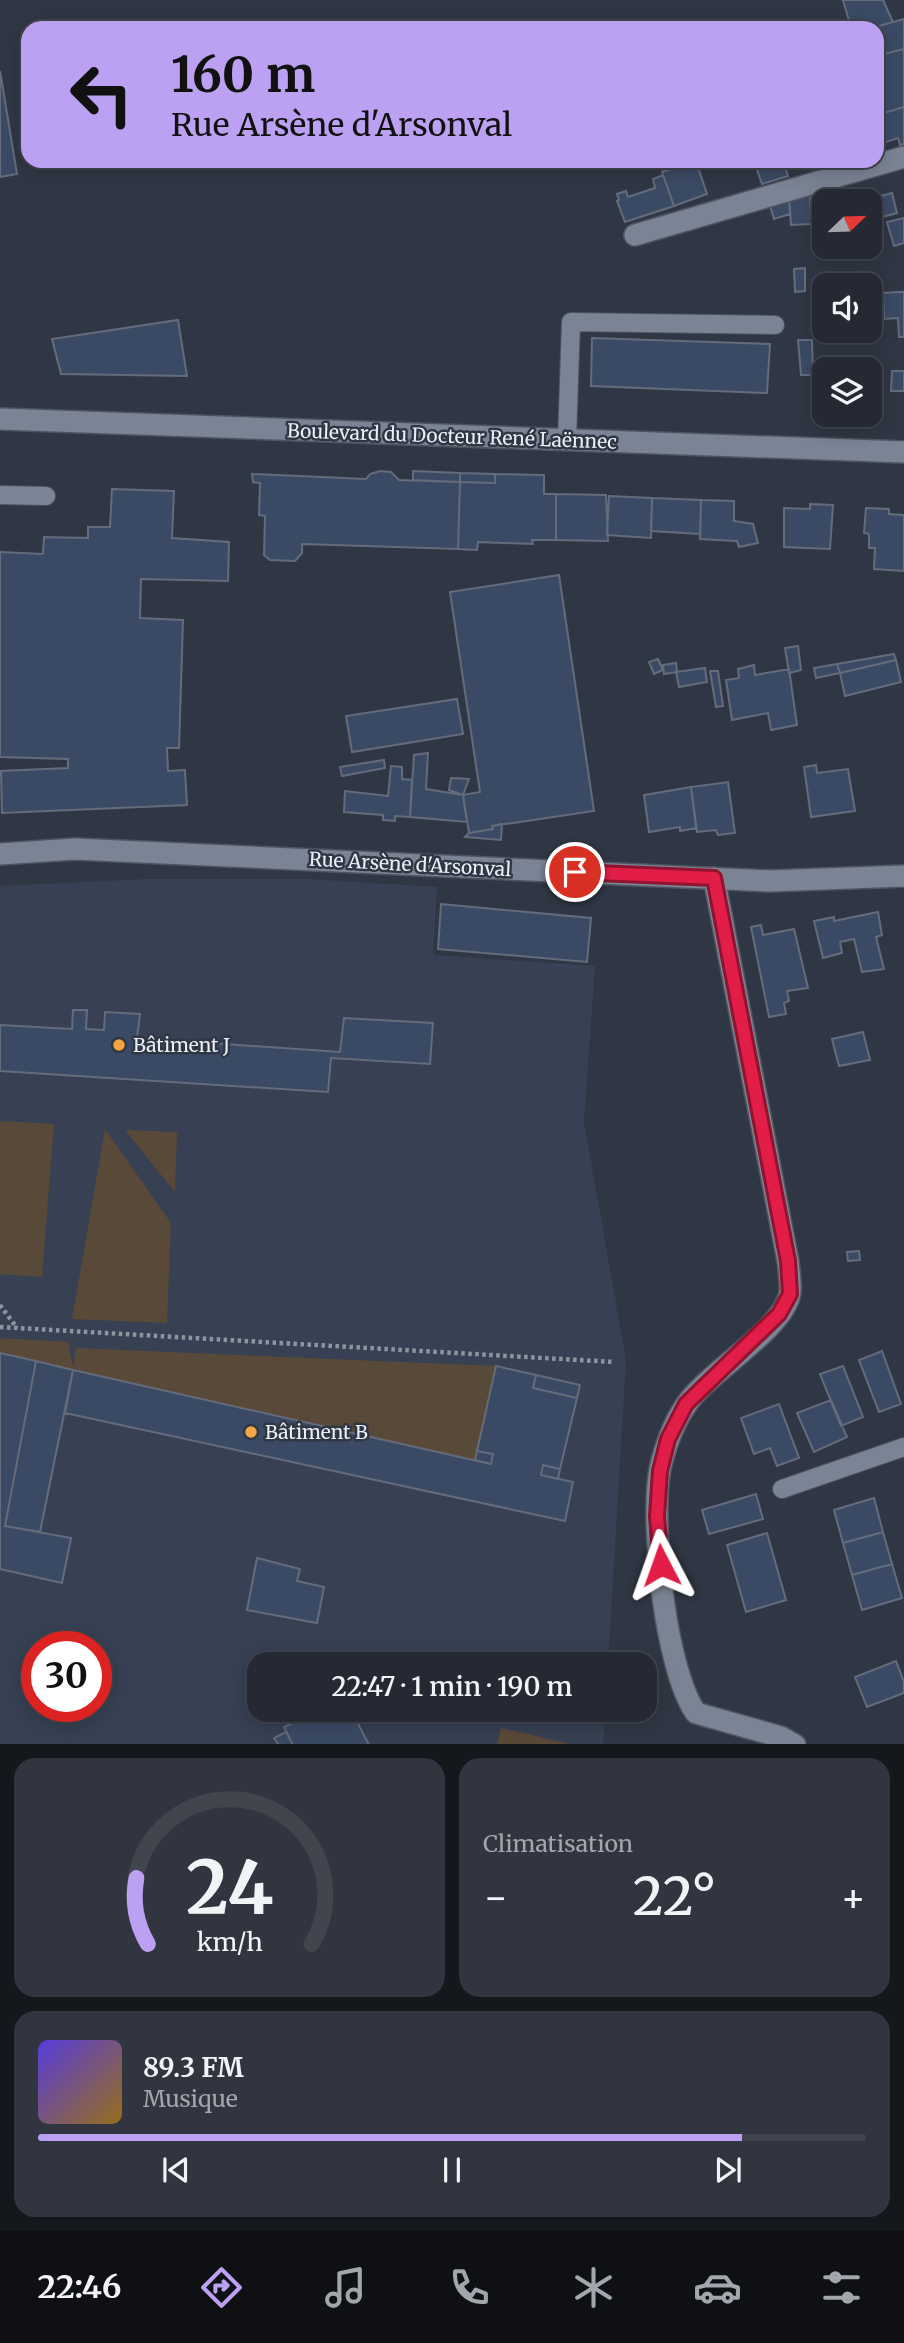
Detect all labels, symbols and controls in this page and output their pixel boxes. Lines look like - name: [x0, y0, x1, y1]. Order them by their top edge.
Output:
- text: 160 m: [171, 44, 315, 105]
- icon: left: [56, 49, 147, 140]
- text: Rue Arsène d'Arsonval: [171, 105, 512, 145]
- north arrow: [812, 189, 882, 259]
- map controls: [812, 189, 882, 427]
- button: sound: [812, 273, 882, 343]
- button: layers: [812, 357, 882, 427]
- street label: Boulevard du Docteur René Laënnec: [287, 418, 617, 454]
- pin: [545, 842, 605, 902]
- street label: Rue Arsène d'Arsonval: [308, 847, 512, 881]
- icon: arrive: [556, 853, 594, 891]
- place label: Bâtiment J: [133, 1033, 230, 1057]
- marker: Bâtiment J: [111, 1037, 127, 1053]
- place label: Bâtiment B: [265, 1420, 368, 1444]
- marker: Bâtiment B: [243, 1424, 259, 1440]
- position arrow: [624, 1528, 698, 1602]
- speed limit sign: 30: [21, 1631, 112, 1722]
- text: 22:47 · 1 min · 190 m: [332, 1670, 572, 1703]
- text: Climatisation: [483, 1829, 633, 1858]
- text: 24: [186, 1842, 273, 1934]
- text: 22°: [633, 1864, 716, 1929]
- text: −: [483, 1874, 508, 1921]
- text: +: [841, 1874, 866, 1921]
- text: km/h: [196, 1925, 263, 1957]
- text: 89.3 FM: [143, 2051, 244, 2084]
- text: Musique: [143, 2084, 238, 2113]
- icon: previous: [157, 2151, 195, 2189]
- icon: pause: [433, 2151, 471, 2189]
- icon: next: [709, 2151, 747, 2189]
- icon: directions: [197, 2263, 246, 2312]
- icon: music: [321, 2263, 370, 2312]
- icon: phone: [445, 2263, 494, 2312]
- icon: climate: [569, 2263, 618, 2312]
- icon: car: [693, 2263, 742, 2312]
- icon: filters: [817, 2263, 866, 2312]
- text: 22:46: [38, 2267, 121, 2307]

